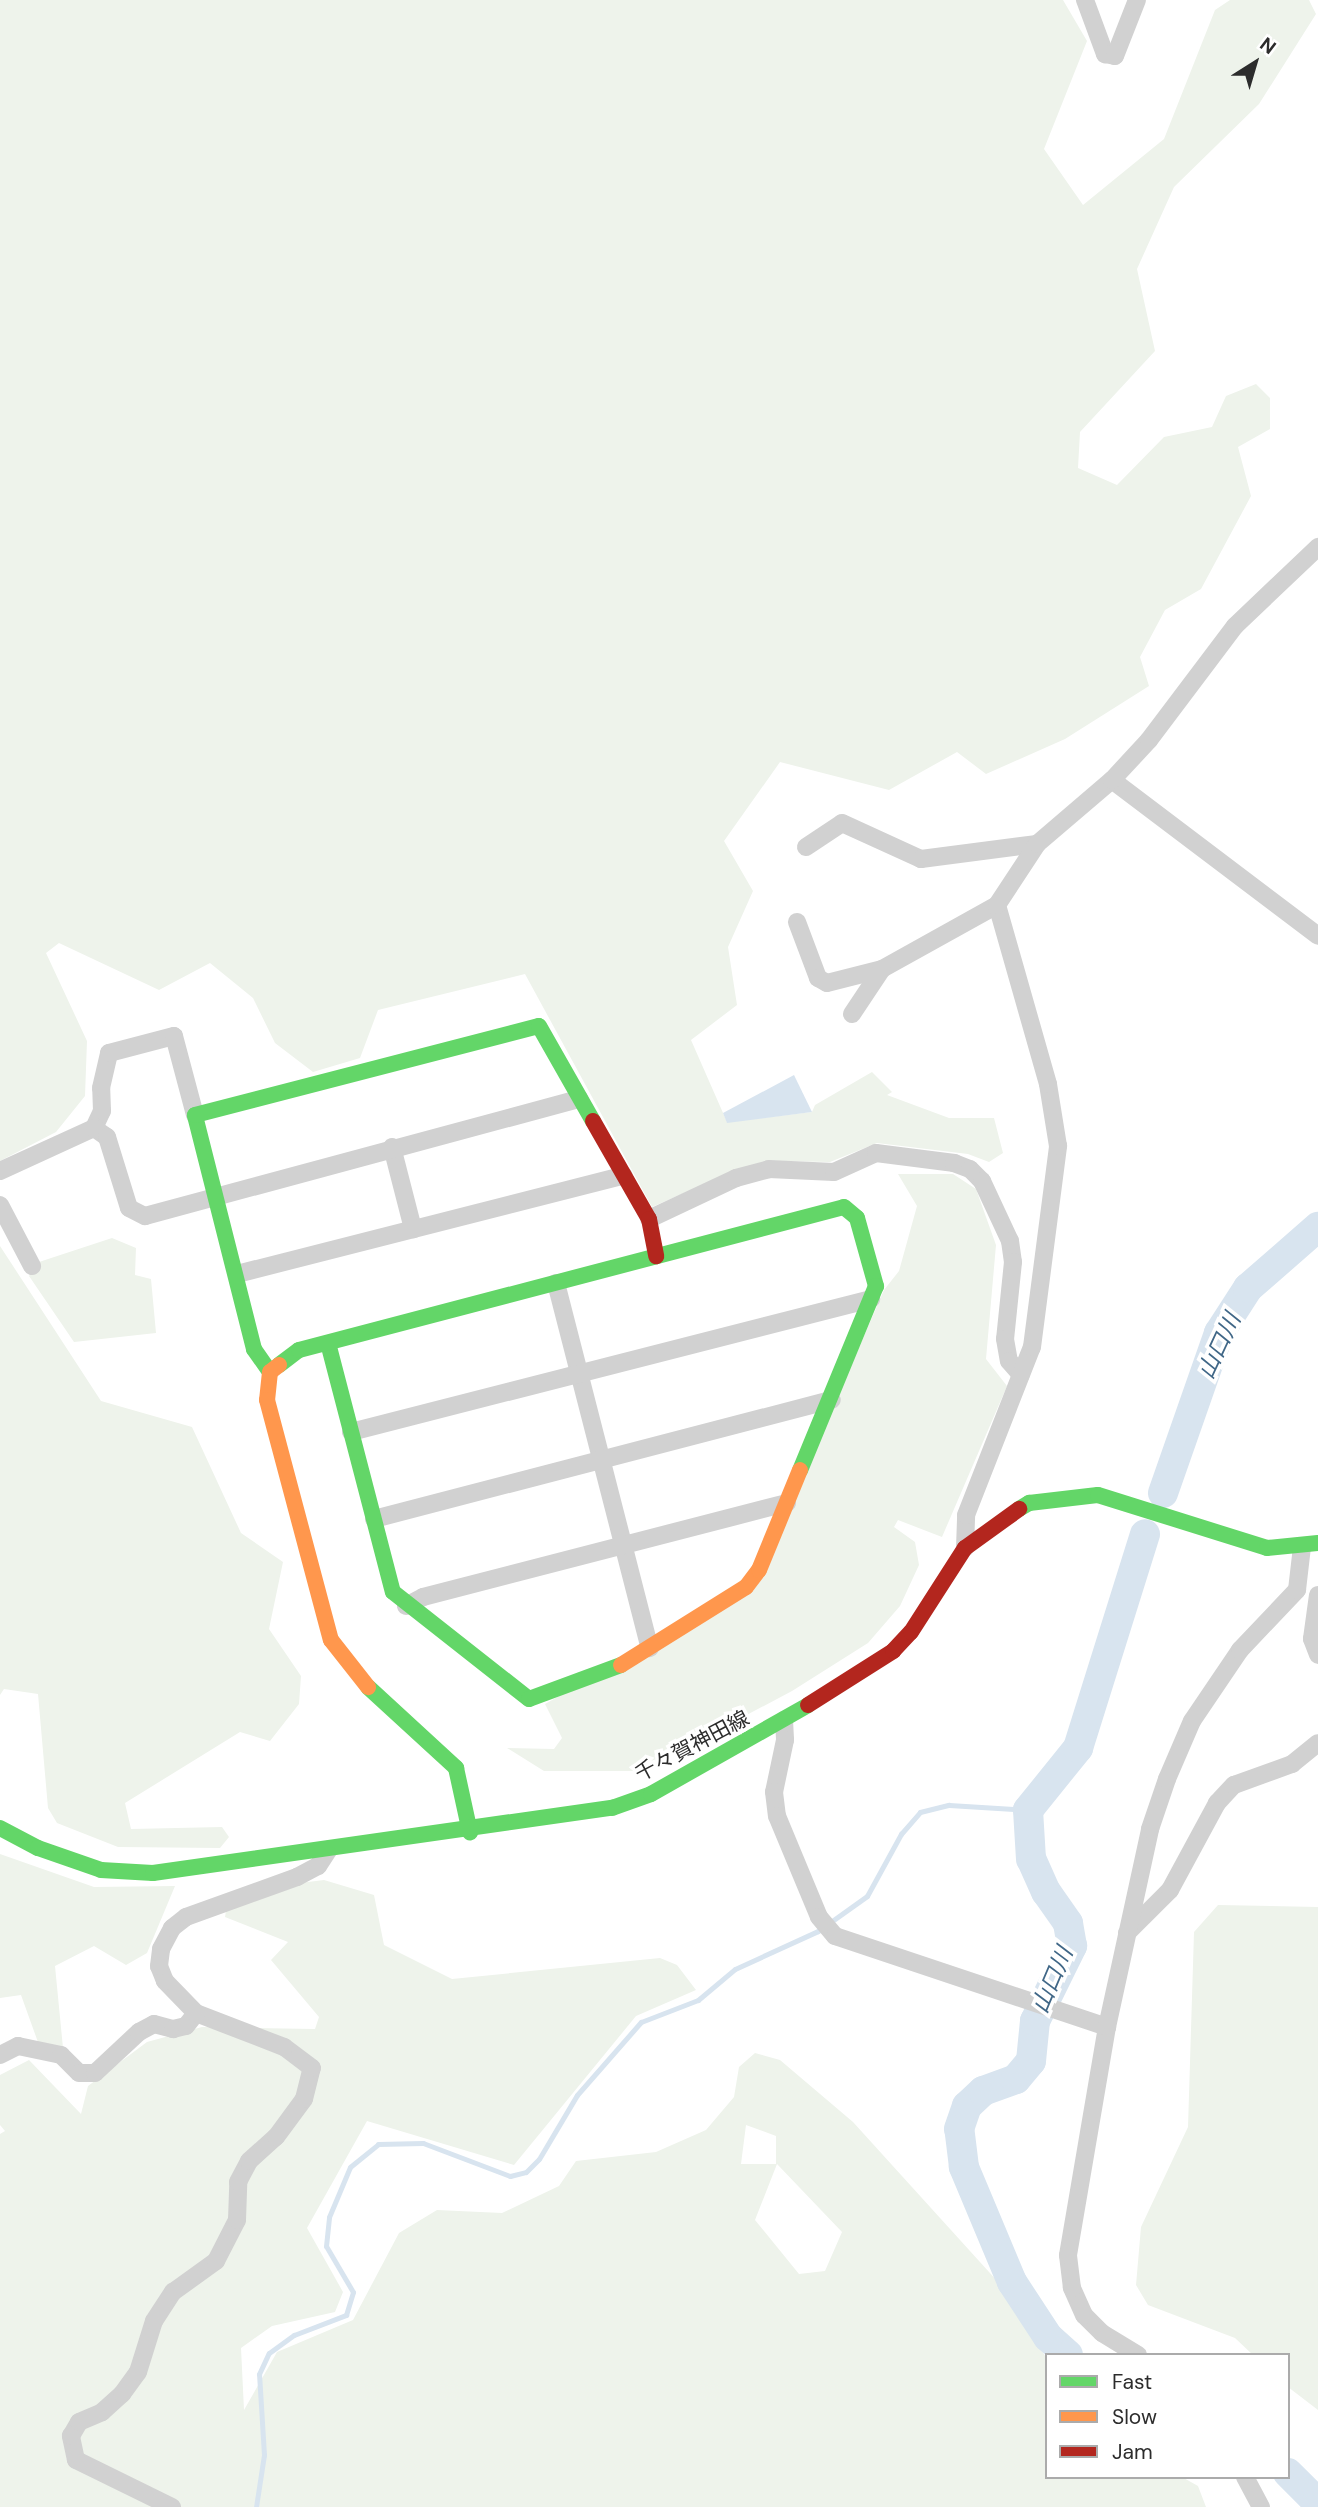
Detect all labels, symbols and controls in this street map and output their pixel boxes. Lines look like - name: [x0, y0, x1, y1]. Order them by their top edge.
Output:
- north arrow: [1220, 28, 1290, 98]
- text: N: [1255, 32, 1281, 60]
- water label: 山口川: [1192, 1309, 1246, 1383]
- street label: 千々賀神田線: [630, 1705, 754, 1787]
- water label: 山口川: [1026, 1943, 1078, 2017]
- legend: [1045, 2353, 1290, 2479]
- text: Fast: [1112, 2368, 1152, 2396]
- text: Slow: [1112, 2403, 1157, 2431]
- text: Jam: [1112, 2438, 1153, 2466]

